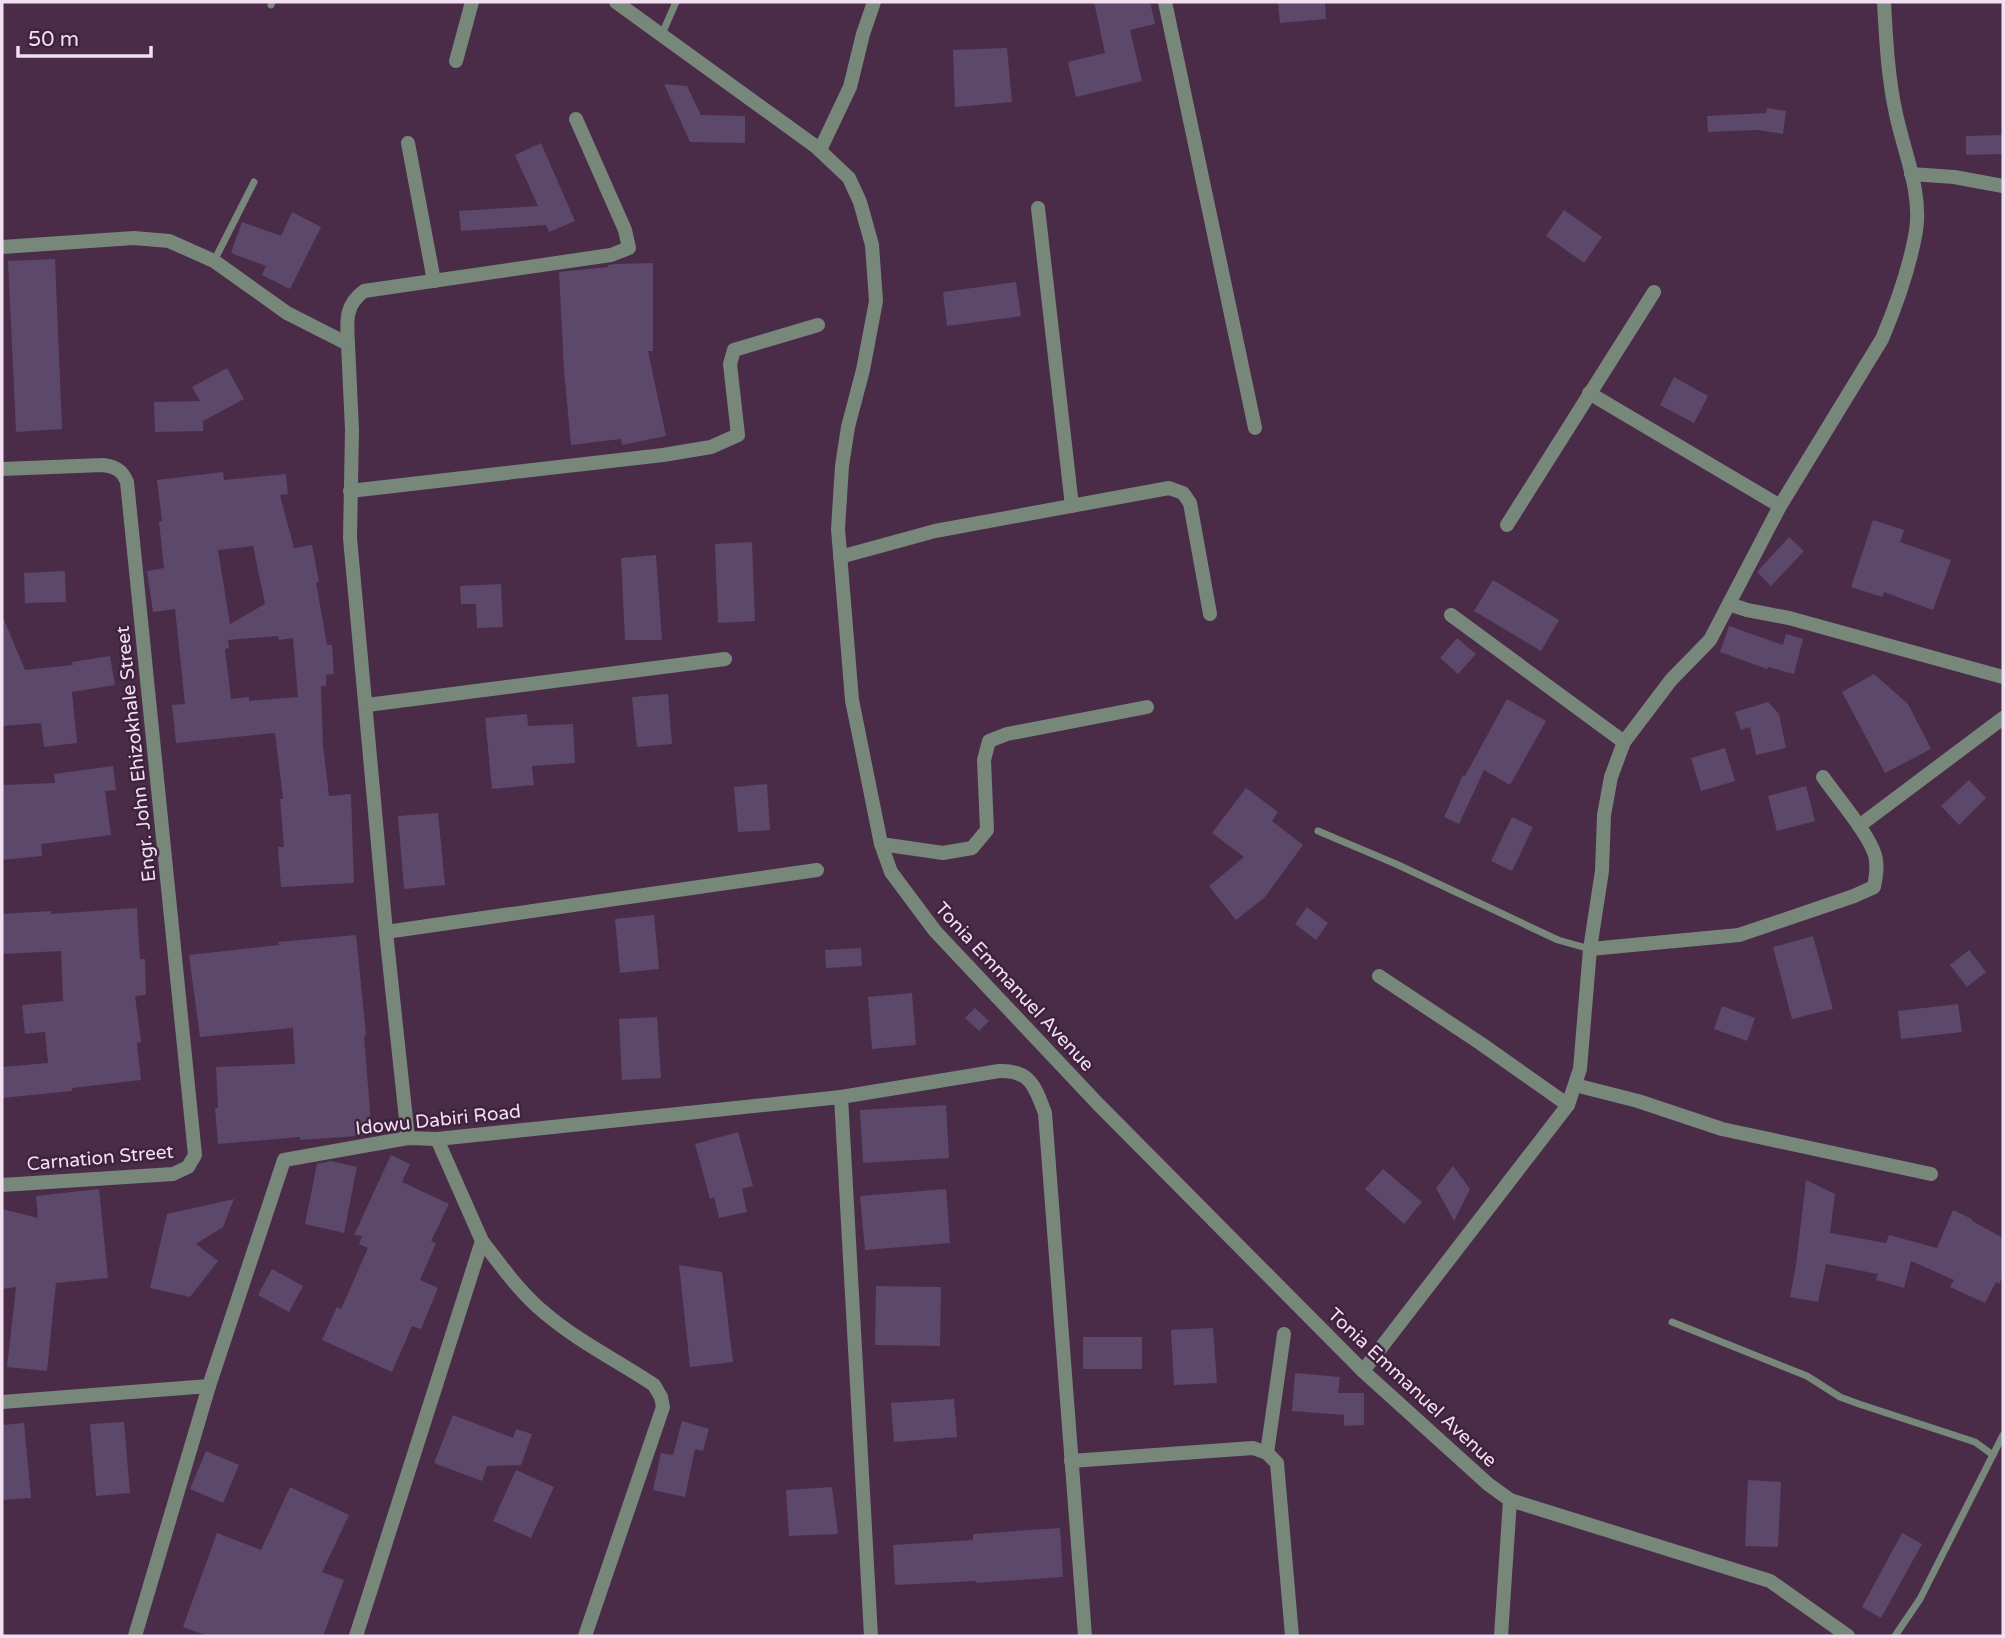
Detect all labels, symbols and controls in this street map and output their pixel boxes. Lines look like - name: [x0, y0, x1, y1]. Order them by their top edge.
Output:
- scale bar: [18, 14, 150, 58]
- text: 50 m: [28, 27, 79, 52]
- street label: Engr. John Ehizokhale Street: [112, 625, 160, 883]
- street label: Tonia Emmanuel Avenue: [930, 898, 1098, 1076]
- street label: Idowu Dabiri Road: [354, 1100, 522, 1140]
- street label: Carnation Street: [26, 1141, 175, 1175]
- street label: Tonia Emmanuel Avenue: [1323, 1304, 1501, 1472]

